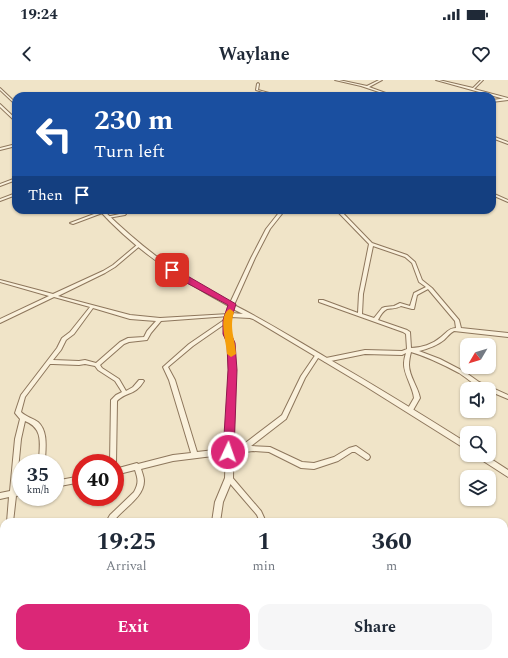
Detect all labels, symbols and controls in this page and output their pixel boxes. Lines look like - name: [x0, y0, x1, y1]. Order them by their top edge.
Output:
- text: 19:24: [20, 3, 58, 26]
- text: Waylane: [218, 41, 290, 68]
- icon: back: [16, 43, 38, 65]
- icon: heart: [470, 43, 492, 65]
- text: 230 m: [94, 99, 173, 142]
- icon: left: [28, 108, 80, 160]
- text: Turn left: [94, 138, 165, 165]
- text: Then: [28, 184, 63, 207]
- icon: arrive: [71, 184, 93, 206]
- pin: [155, 253, 189, 287]
- icon: arrive: [161, 259, 183, 281]
- north arrow: [460, 338, 496, 374]
- map controls: [460, 338, 496, 506]
- button: sound: [460, 382, 496, 418]
- button: search: [460, 426, 496, 462]
- position arrow: [207, 431, 249, 473]
- speed limit sign: 40: [72, 454, 124, 506]
- text: 35: [27, 460, 49, 490]
- button: layers: [460, 470, 496, 506]
- text: km/h: [27, 482, 49, 498]
- text: 19:25: [96, 524, 156, 560]
- text: 1: [257, 524, 271, 560]
- text: 360: [371, 524, 412, 560]
- text: Arrival: [106, 556, 147, 576]
- text: min: [253, 556, 275, 576]
- text: m: [386, 556, 397, 576]
- button: Exit: [16, 604, 250, 650]
- button: Share: [258, 604, 492, 650]

